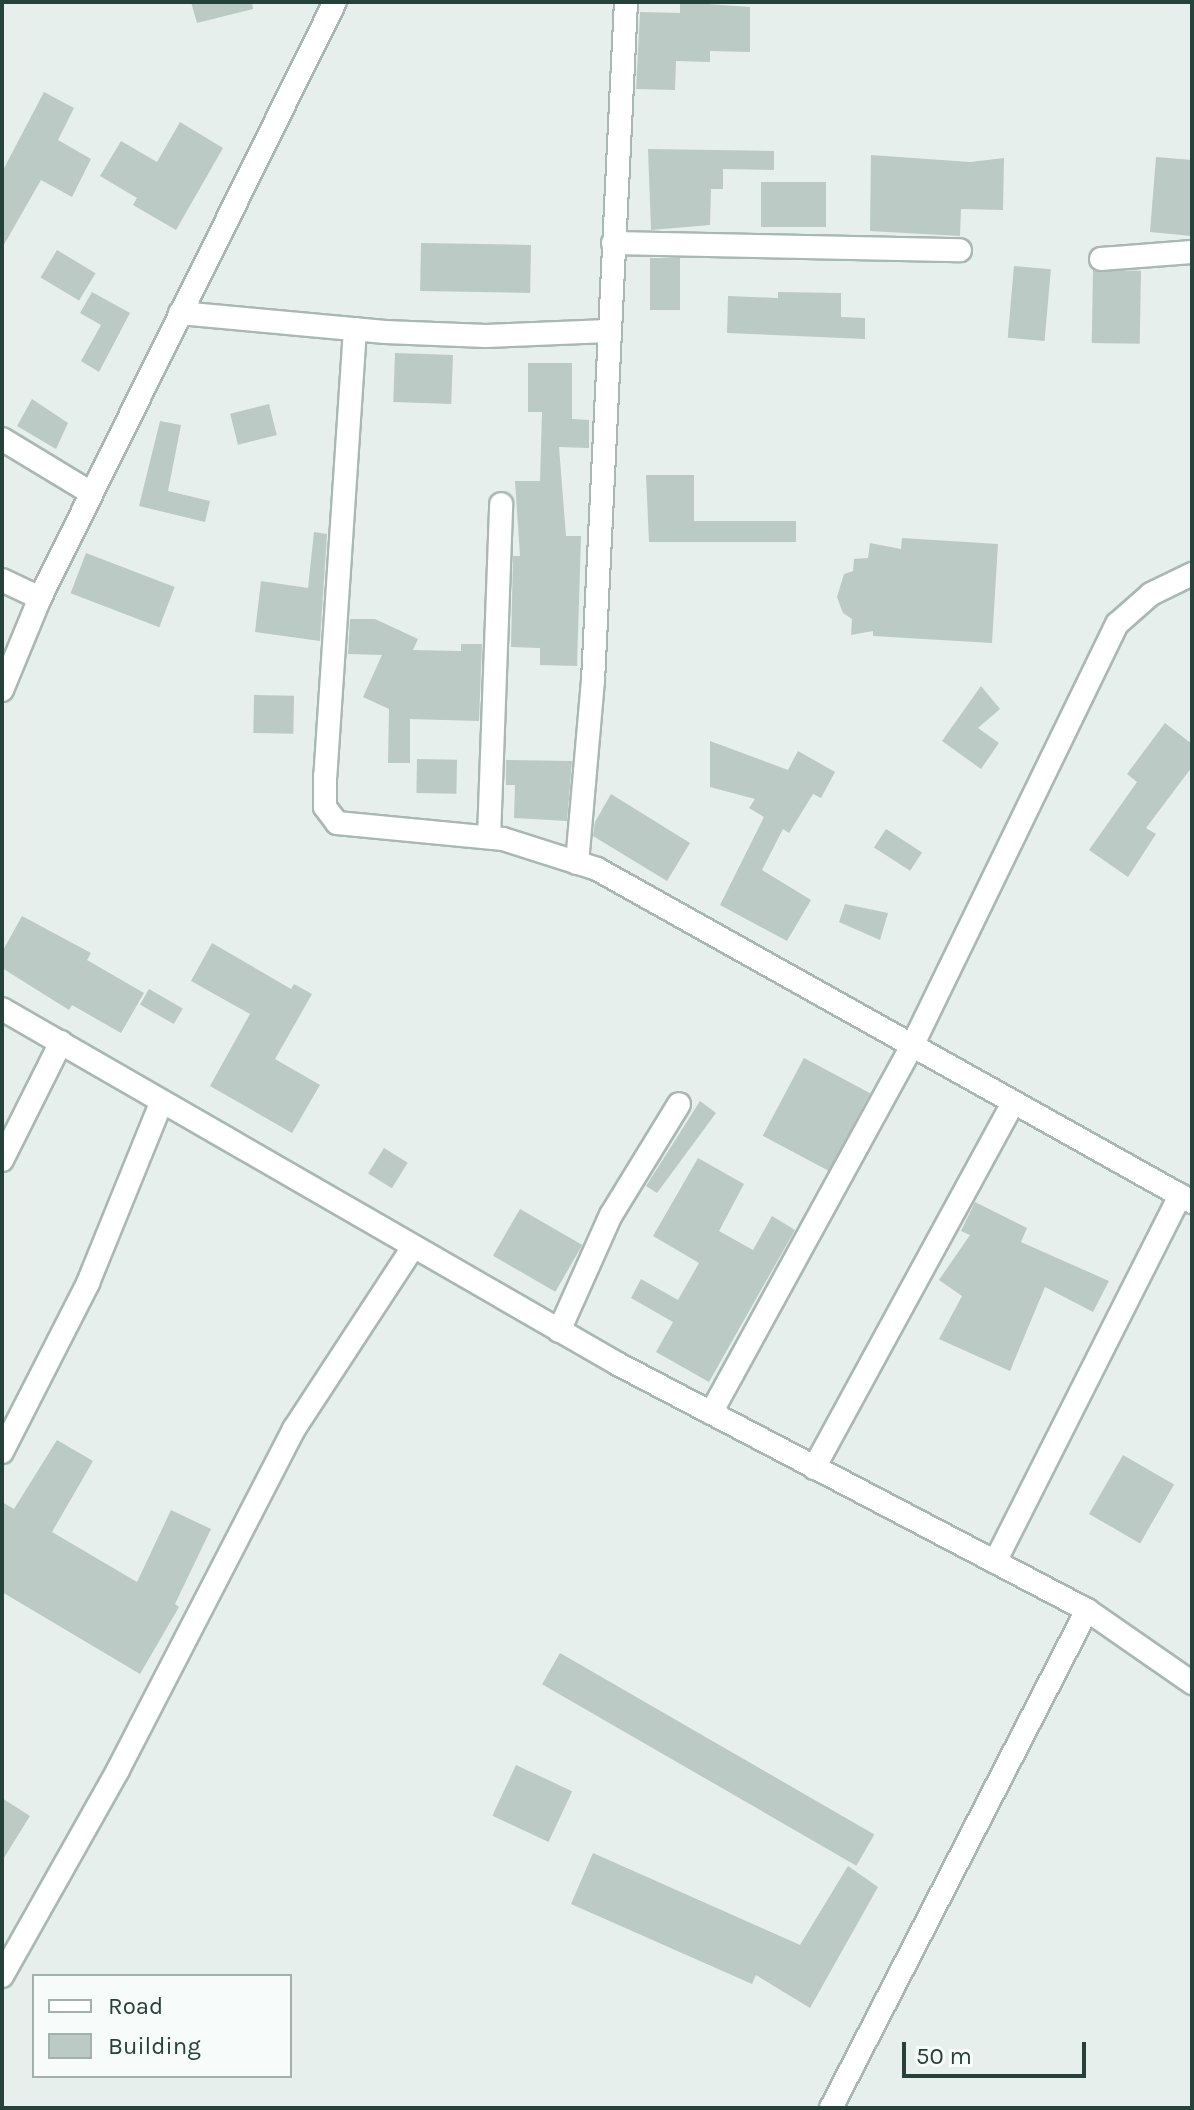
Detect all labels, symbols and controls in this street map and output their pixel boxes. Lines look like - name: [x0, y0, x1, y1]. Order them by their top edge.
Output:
- legend: [32, 1974, 292, 2078]
- text: Road: [108, 1992, 163, 2020]
- scale bar: [906, 2026, 1090, 2076]
- text: Building: [108, 2032, 201, 2060]
- text: 50 m: [916, 2042, 972, 2070]

